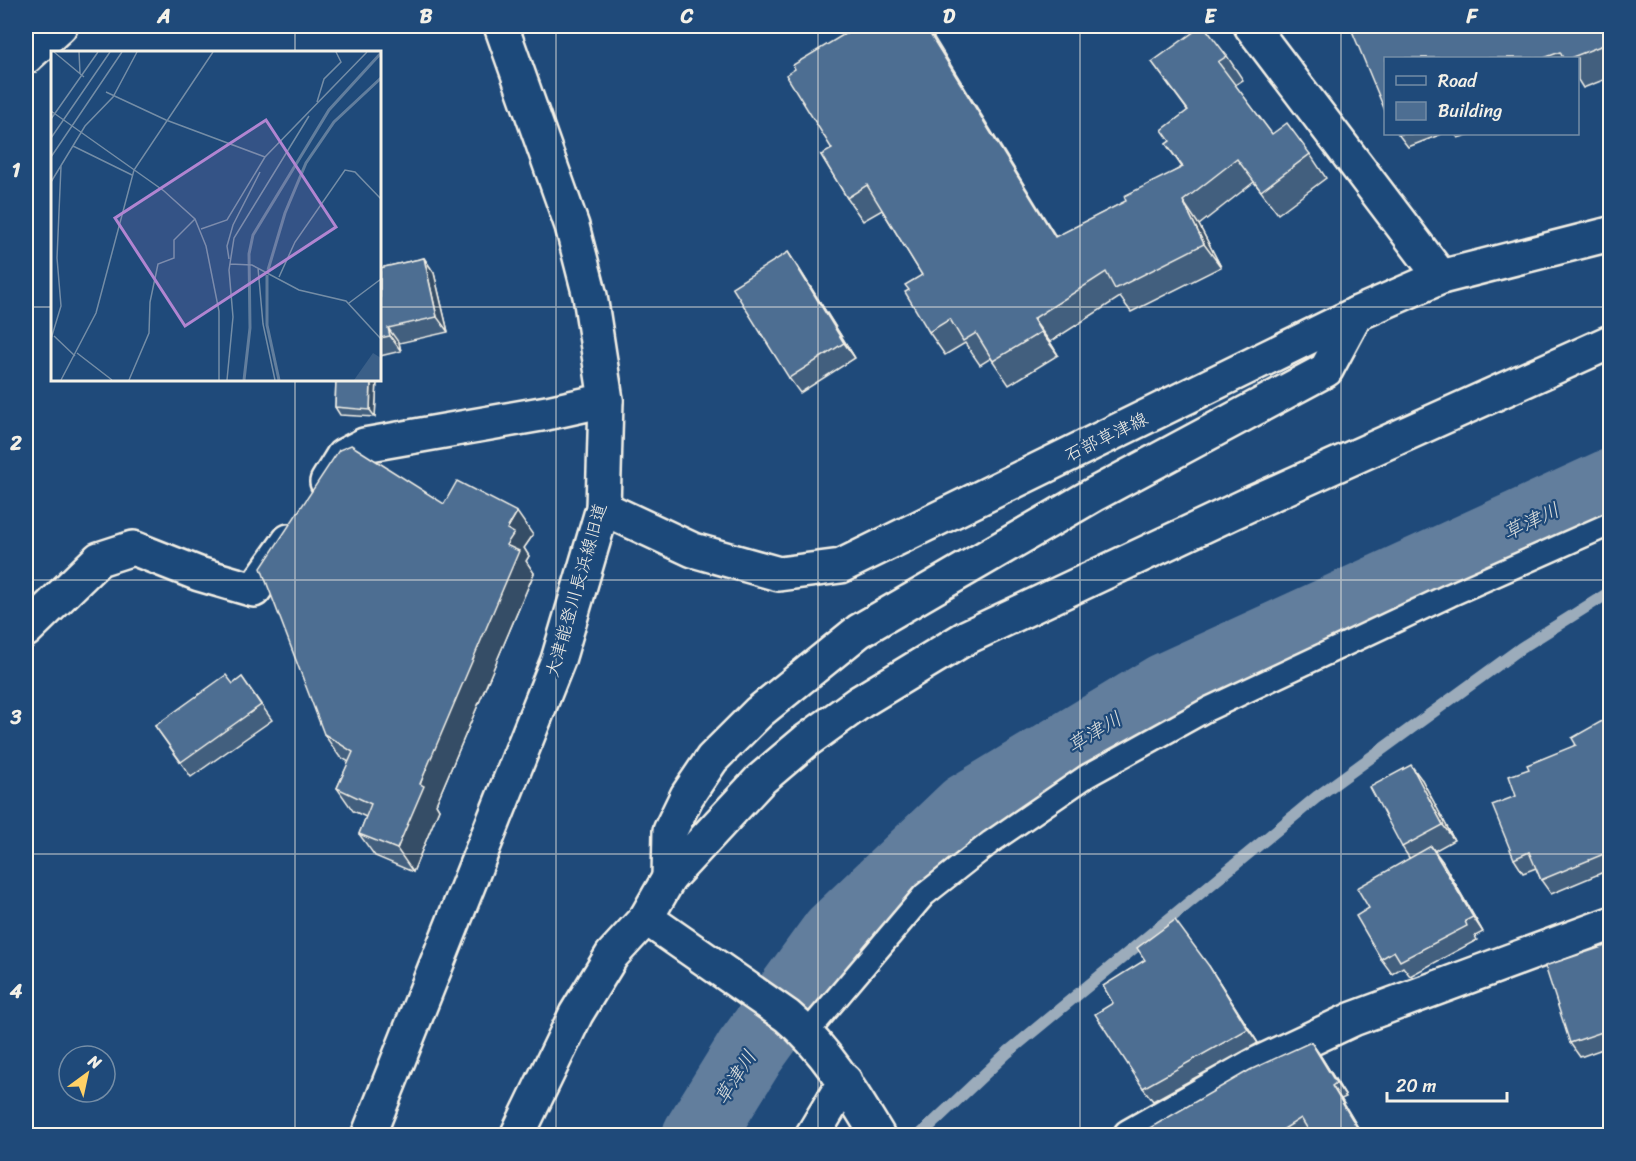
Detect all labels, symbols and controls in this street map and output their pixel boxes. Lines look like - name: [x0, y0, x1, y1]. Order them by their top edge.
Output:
- text: A: [156, 0, 171, 34]
- text: B: [420, 0, 433, 34]
- text: C: [680, 0, 694, 34]
- text: D: [943, 0, 956, 34]
- text: E: [1204, 0, 1217, 34]
- text: F: [1466, 0, 1479, 34]
- inset map: [51, 51, 381, 381]
- legend: [1384, 57, 1579, 135]
- text: Road: [1438, 65, 1478, 97]
- text: Building: [1438, 95, 1502, 127]
- text: 1: [12, 153, 21, 188]
- street label: 石部草津線: [1059, 403, 1153, 471]
- text: 2: [9, 426, 22, 461]
- water label: 草津川: [1497, 493, 1566, 550]
- street label: 大津能登川長浜線旧道: [536, 499, 616, 681]
- text: 3: [10, 700, 22, 735]
- water label: 草津川: [1060, 702, 1129, 763]
- text: 4: [9, 974, 23, 1009]
- water label: 草津川: [704, 1043, 766, 1112]
- north arrow: [57, 1044, 117, 1104]
- text: N: [82, 1046, 108, 1078]
- scale bar: [1387, 1065, 1507, 1103]
- text: 20 m: [1396, 1070, 1436, 1102]

